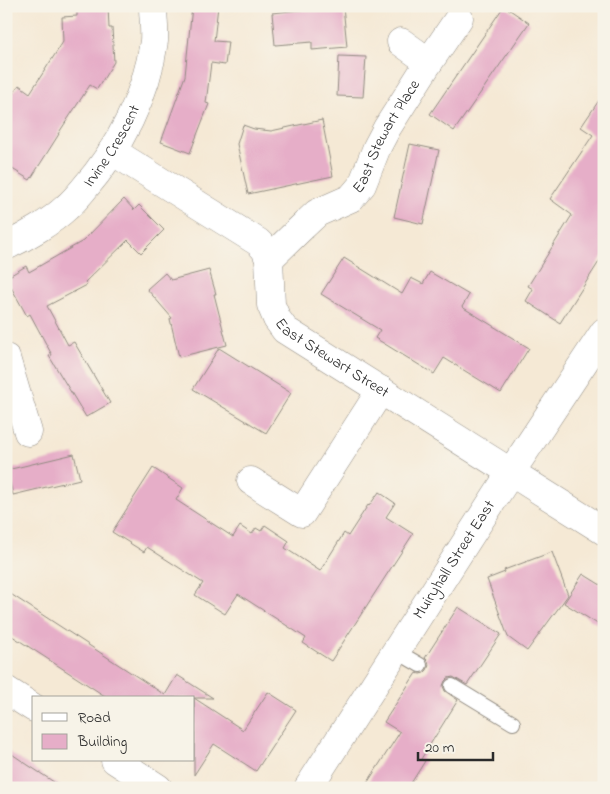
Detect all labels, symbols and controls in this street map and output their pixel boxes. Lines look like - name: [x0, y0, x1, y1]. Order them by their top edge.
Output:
- street label: East Stewart Place: [347, 74, 427, 199]
- street label: Irvine Crescent: [78, 101, 147, 193]
- street label: East Stewart Street: [268, 313, 394, 405]
- street label: Muiryhall Street East: [407, 495, 502, 624]
- legend: [32, 696, 195, 762]
- text: Road: [78, 707, 111, 729]
- scale bar: [418, 729, 492, 761]
- text: Building: [77, 731, 127, 754]
- text: 20 m: [425, 737, 455, 759]

